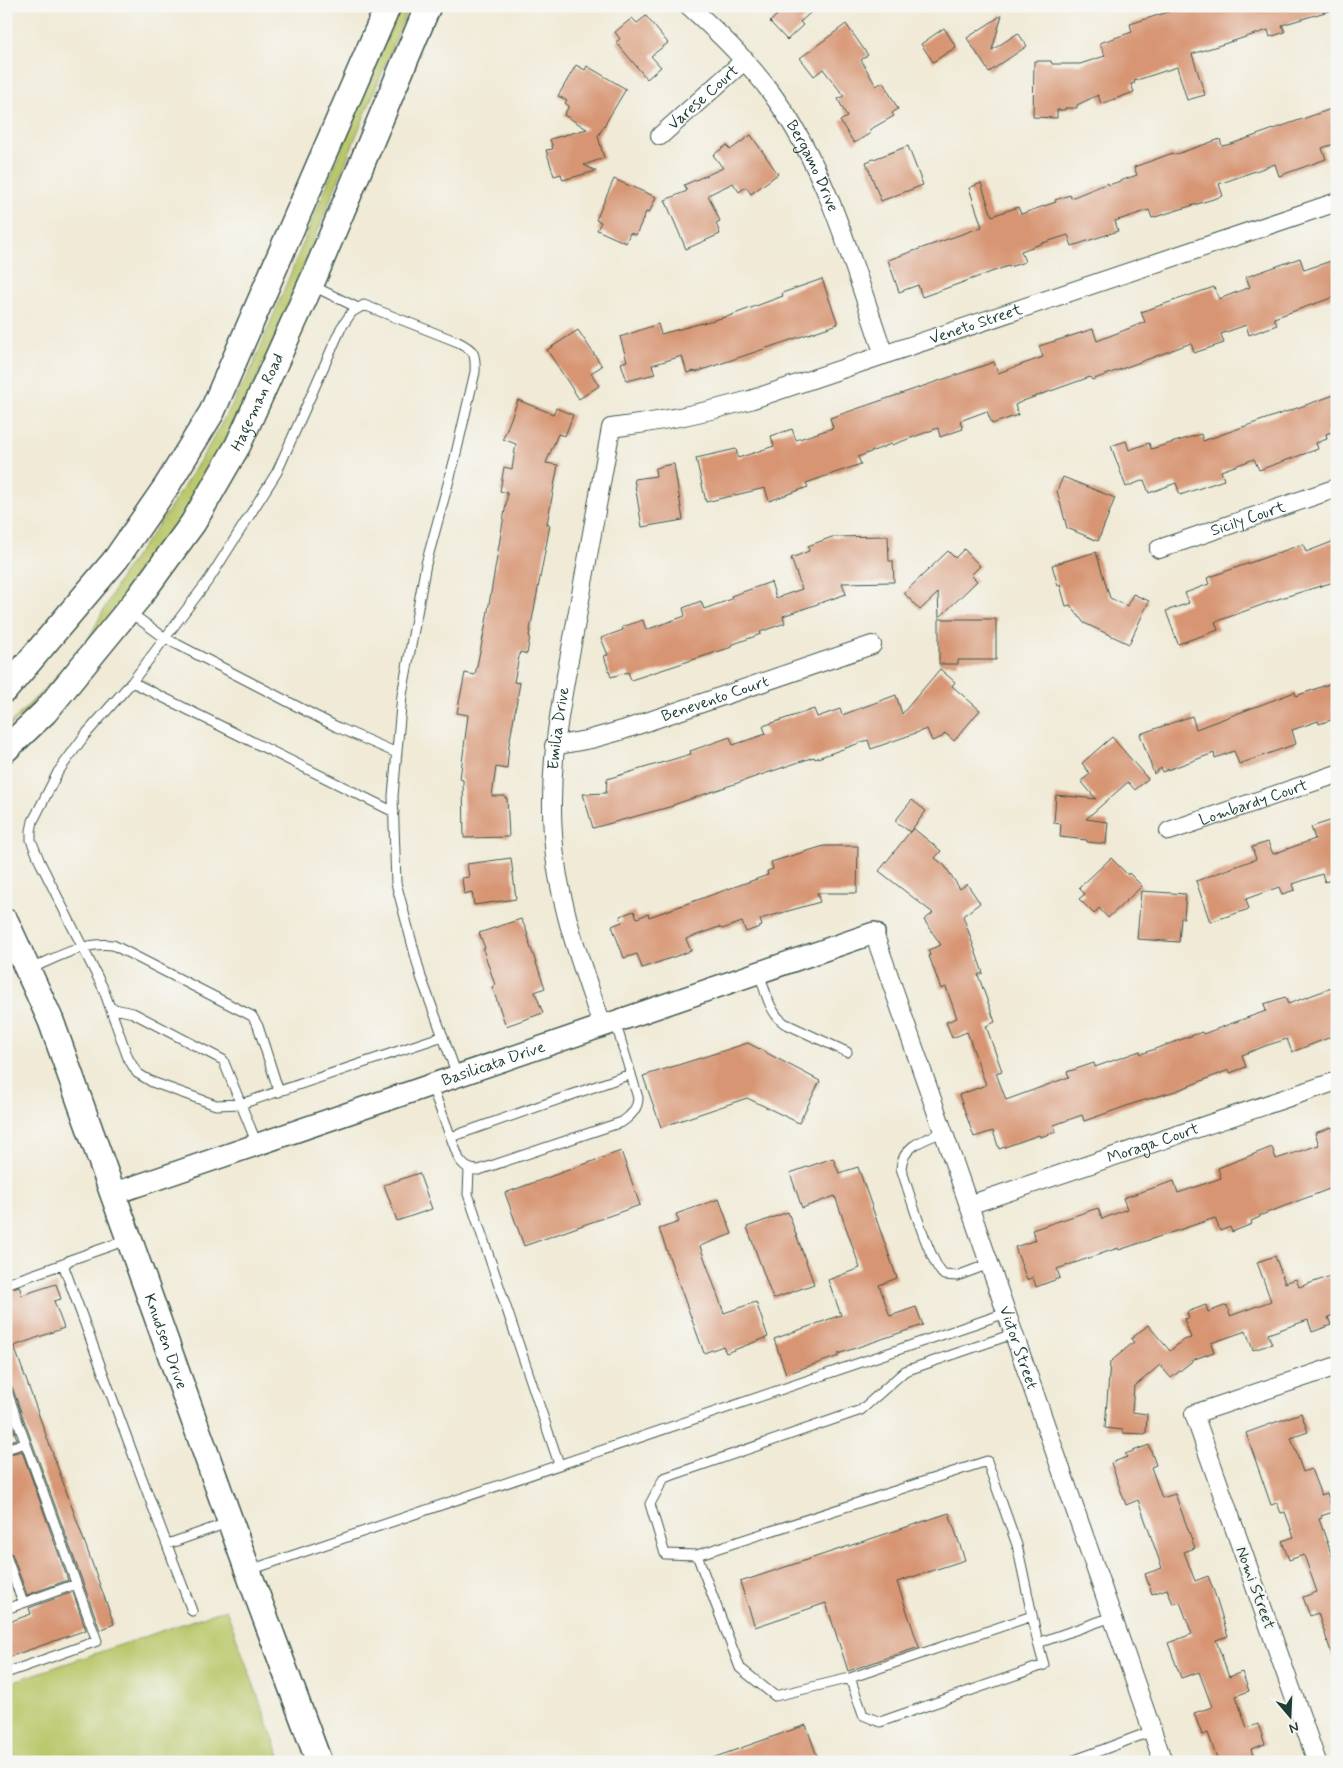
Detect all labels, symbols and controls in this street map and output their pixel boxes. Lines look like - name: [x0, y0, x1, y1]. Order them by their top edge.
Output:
- street label: Varese Court: [663, 60, 744, 135]
- street label: Bergamo Drive: [781, 116, 844, 215]
- street label: Veneto Street: [927, 298, 1025, 349]
- street label: Hageman Road: [226, 350, 289, 455]
- street label: Sicily Court: [1208, 496, 1289, 541]
- street label: Benevento Court: [658, 671, 771, 727]
- street label: Emilia Drive: [543, 685, 574, 770]
- street label: Lombardy Court: [1196, 774, 1311, 831]
- street label: Basilicata Drive: [439, 1036, 548, 1091]
- street label: Moraga Court: [1104, 1118, 1202, 1168]
- street label: Knudsen Drive: [139, 1291, 192, 1392]
- street label: Victor Street: [994, 1303, 1043, 1392]
- street label: Nomi Street: [1230, 1544, 1280, 1633]
- north arrow: [1266, 1690, 1316, 1740]
- text: N: [1287, 1717, 1301, 1737]

